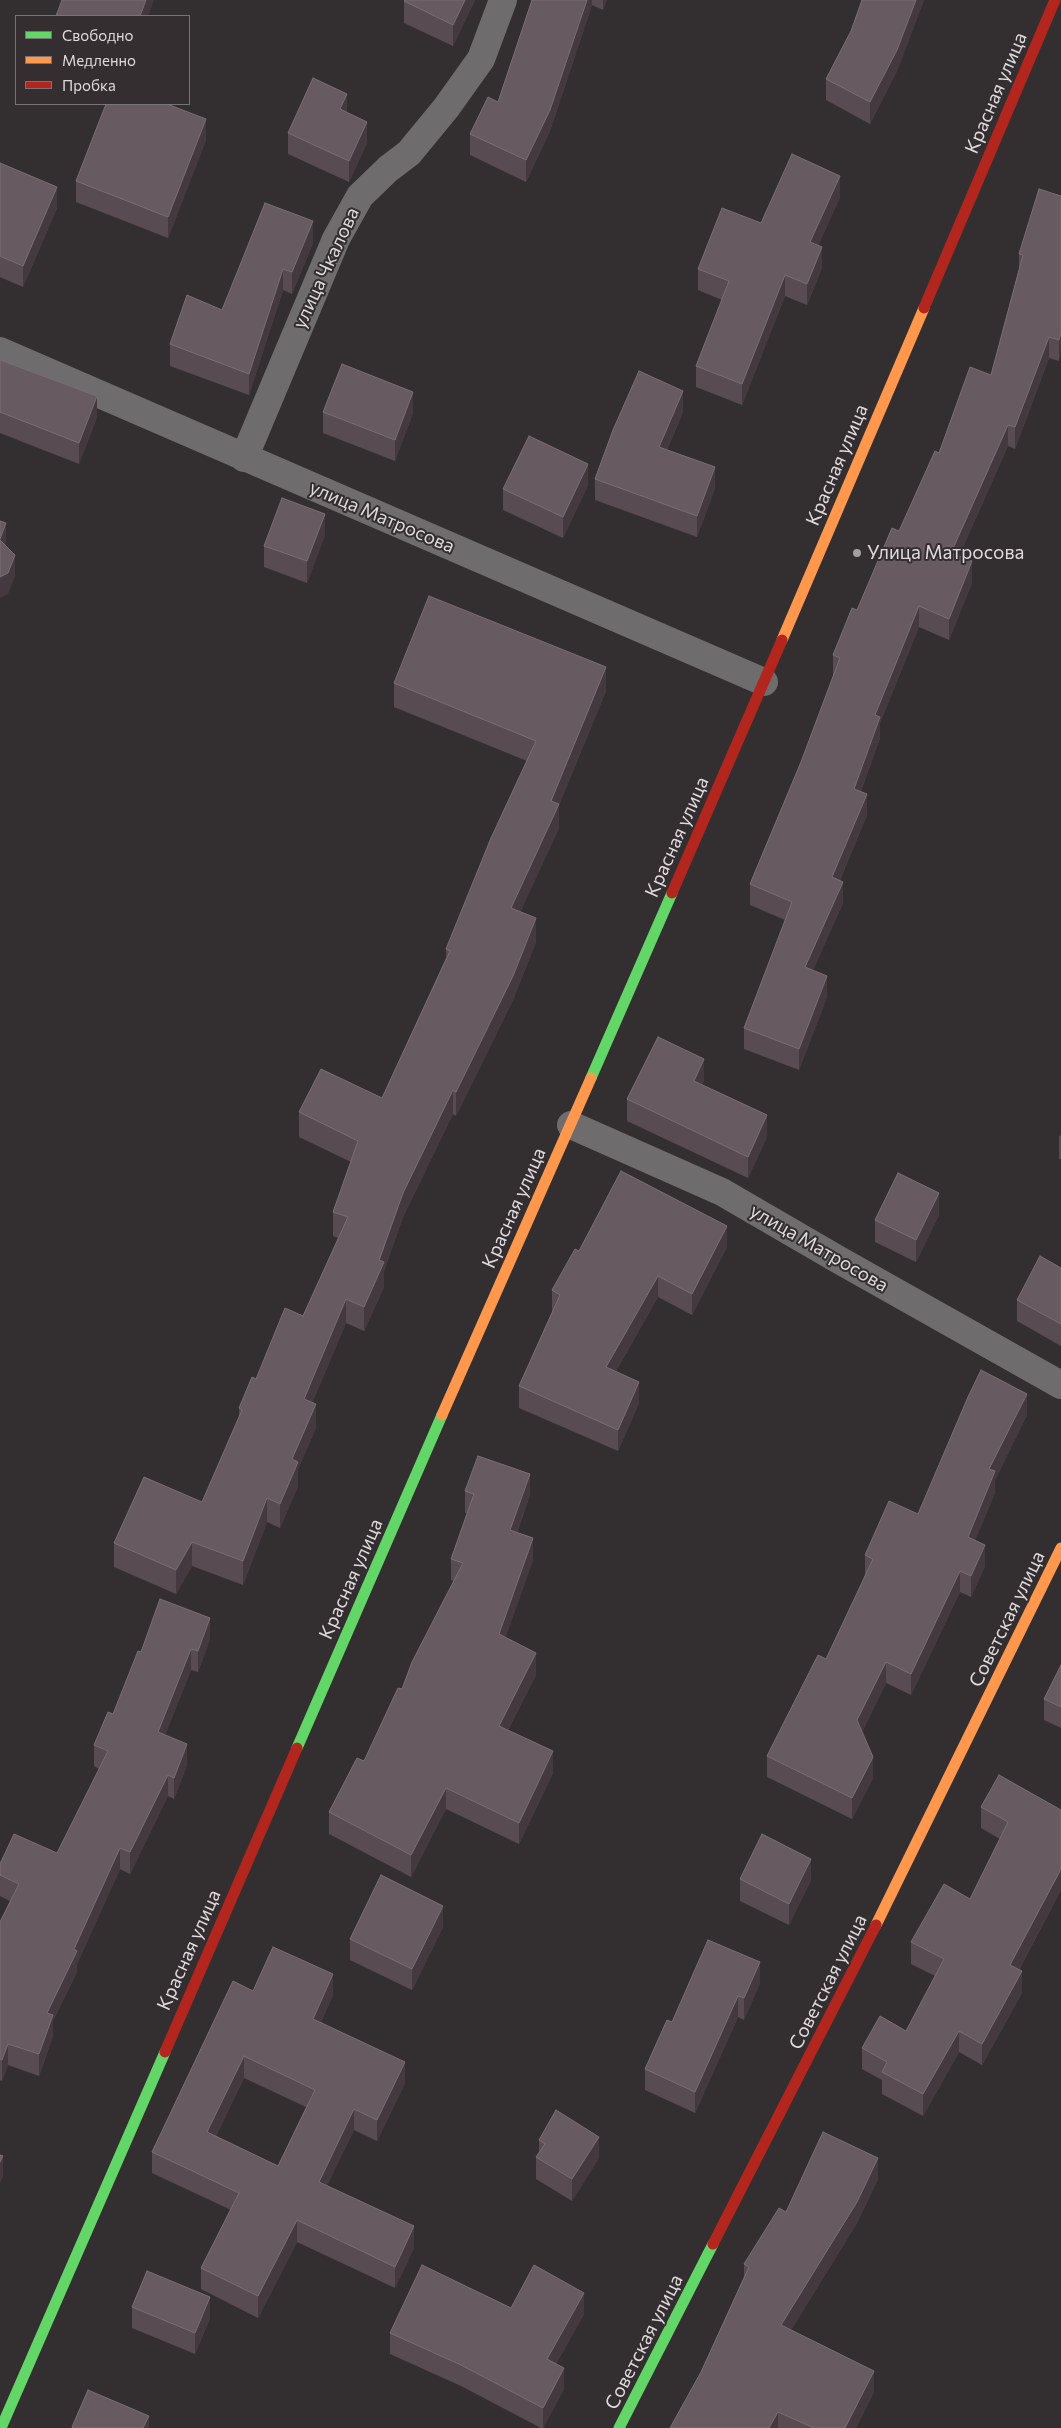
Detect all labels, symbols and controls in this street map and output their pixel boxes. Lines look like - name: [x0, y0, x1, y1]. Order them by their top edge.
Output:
- legend: [15, 15, 190, 105]
- text: Свободно: [62, 26, 133, 44]
- street label: Красная улица: [960, 29, 1032, 157]
- text: Медленно: [62, 51, 136, 69]
- text: Пробка: [62, 76, 116, 94]
- street label: улица Чкалова: [288, 204, 364, 332]
- street label: Красная улица: [801, 401, 873, 529]
- street label: улица Матросова: [306, 476, 458, 558]
- place label: Улица Матросова: [867, 542, 1024, 564]
- marker: Улица Матросова: [851, 547, 863, 559]
- street label: Красная улица: [640, 773, 714, 901]
- street label: Красная улица: [477, 1144, 551, 1272]
- street label: улица Матросова: [746, 1199, 892, 1297]
- street label: Красная улица: [314, 1515, 388, 1643]
- street label: Советская улица: [964, 1547, 1050, 1691]
- street label: Красная улица: [152, 1886, 226, 2014]
- street label: Советская улица: [784, 1911, 872, 2053]
- street label: Советская улица: [600, 2271, 688, 2413]

